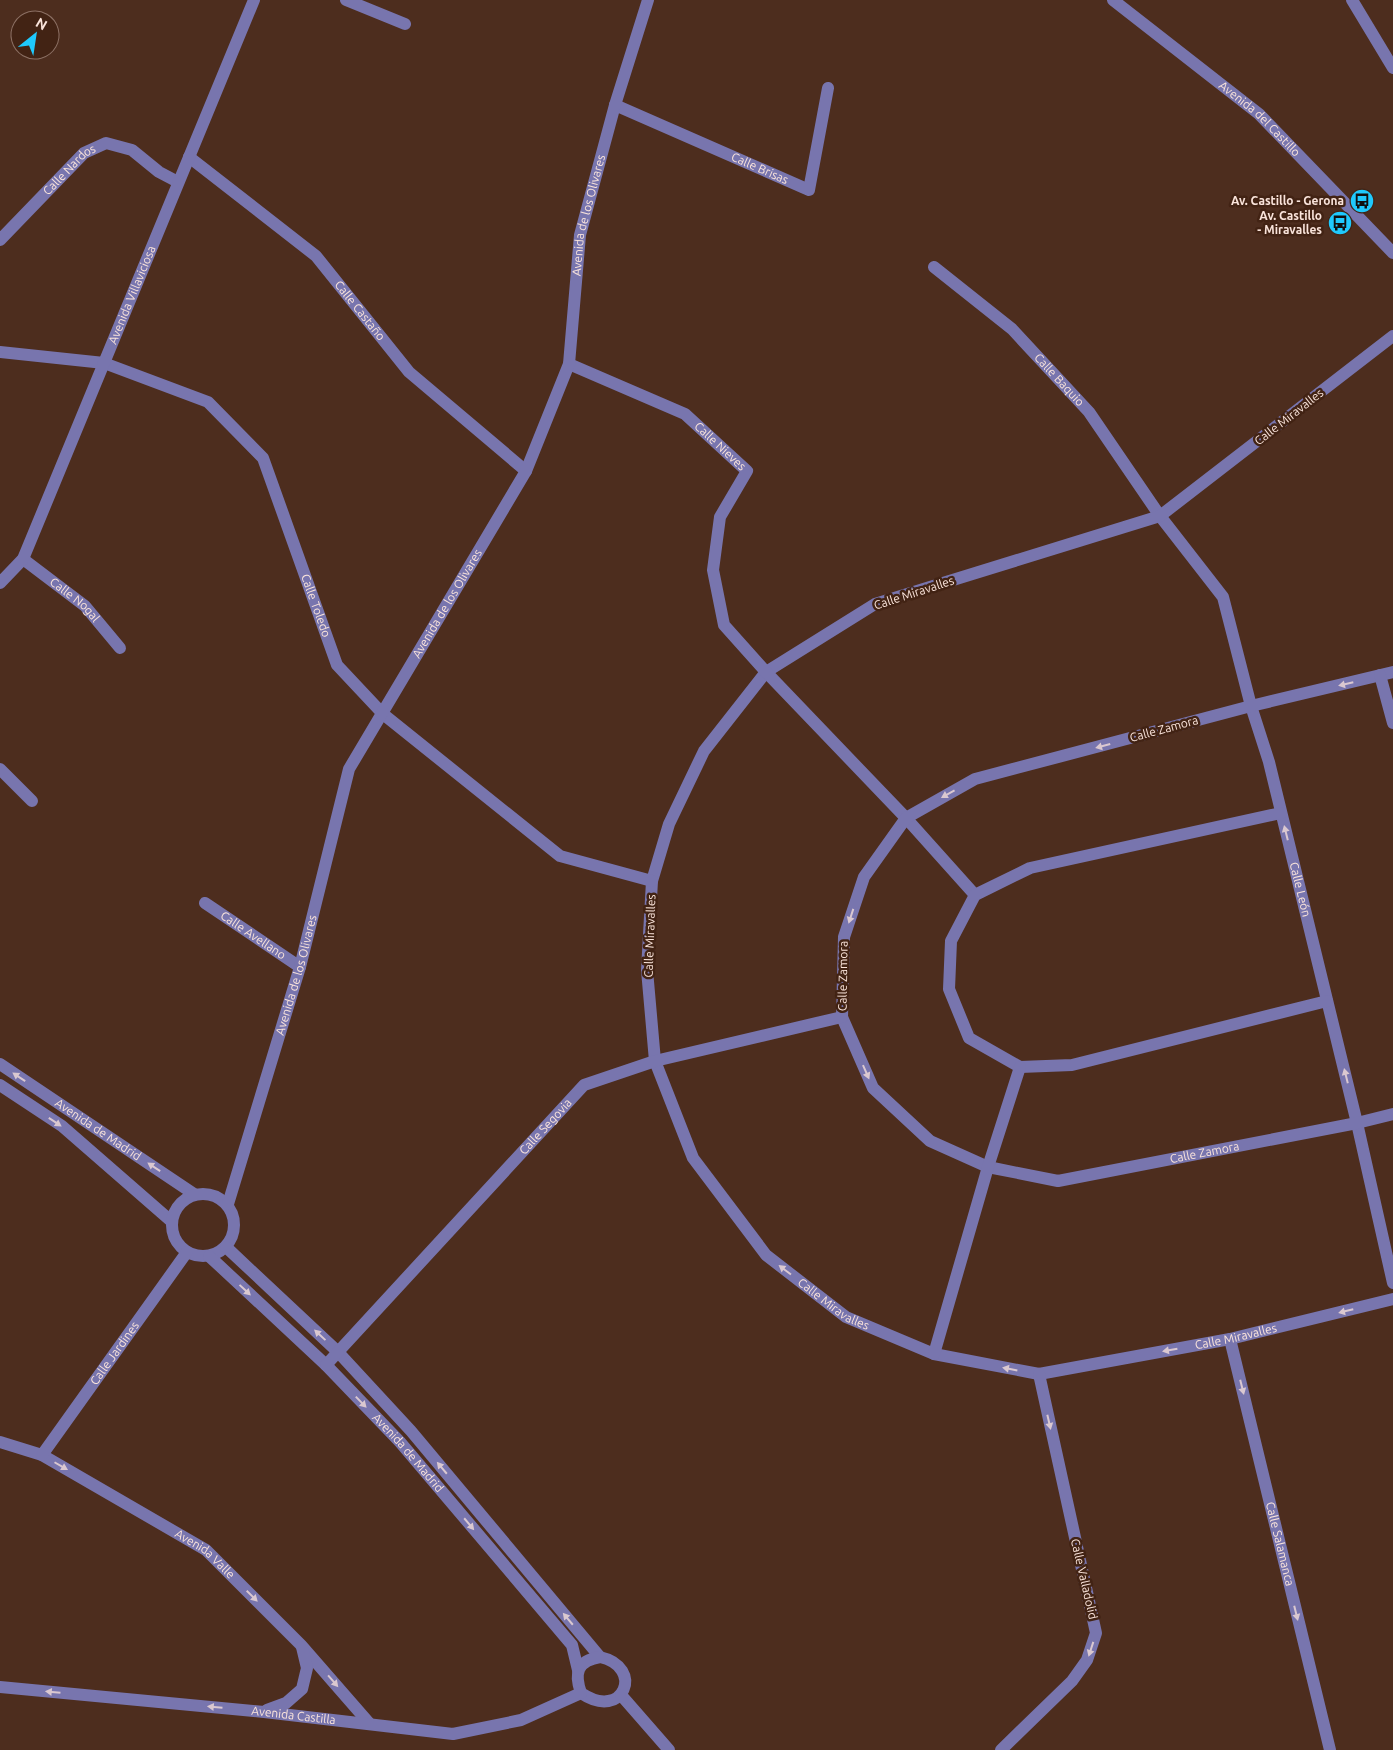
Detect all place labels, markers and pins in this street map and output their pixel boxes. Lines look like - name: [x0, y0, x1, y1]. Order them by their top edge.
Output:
- bus stop icon: Av. Castillo - Gerona: [1349, 188, 1375, 214]
- place label: Av. Castillo - Gerona: [1231, 194, 1344, 207]
- place label: Av. Castillo - Miravalles: [1257, 209, 1322, 236]
- bus stop icon: Av. Castillo - Miravalles: [1327, 210, 1353, 236]

